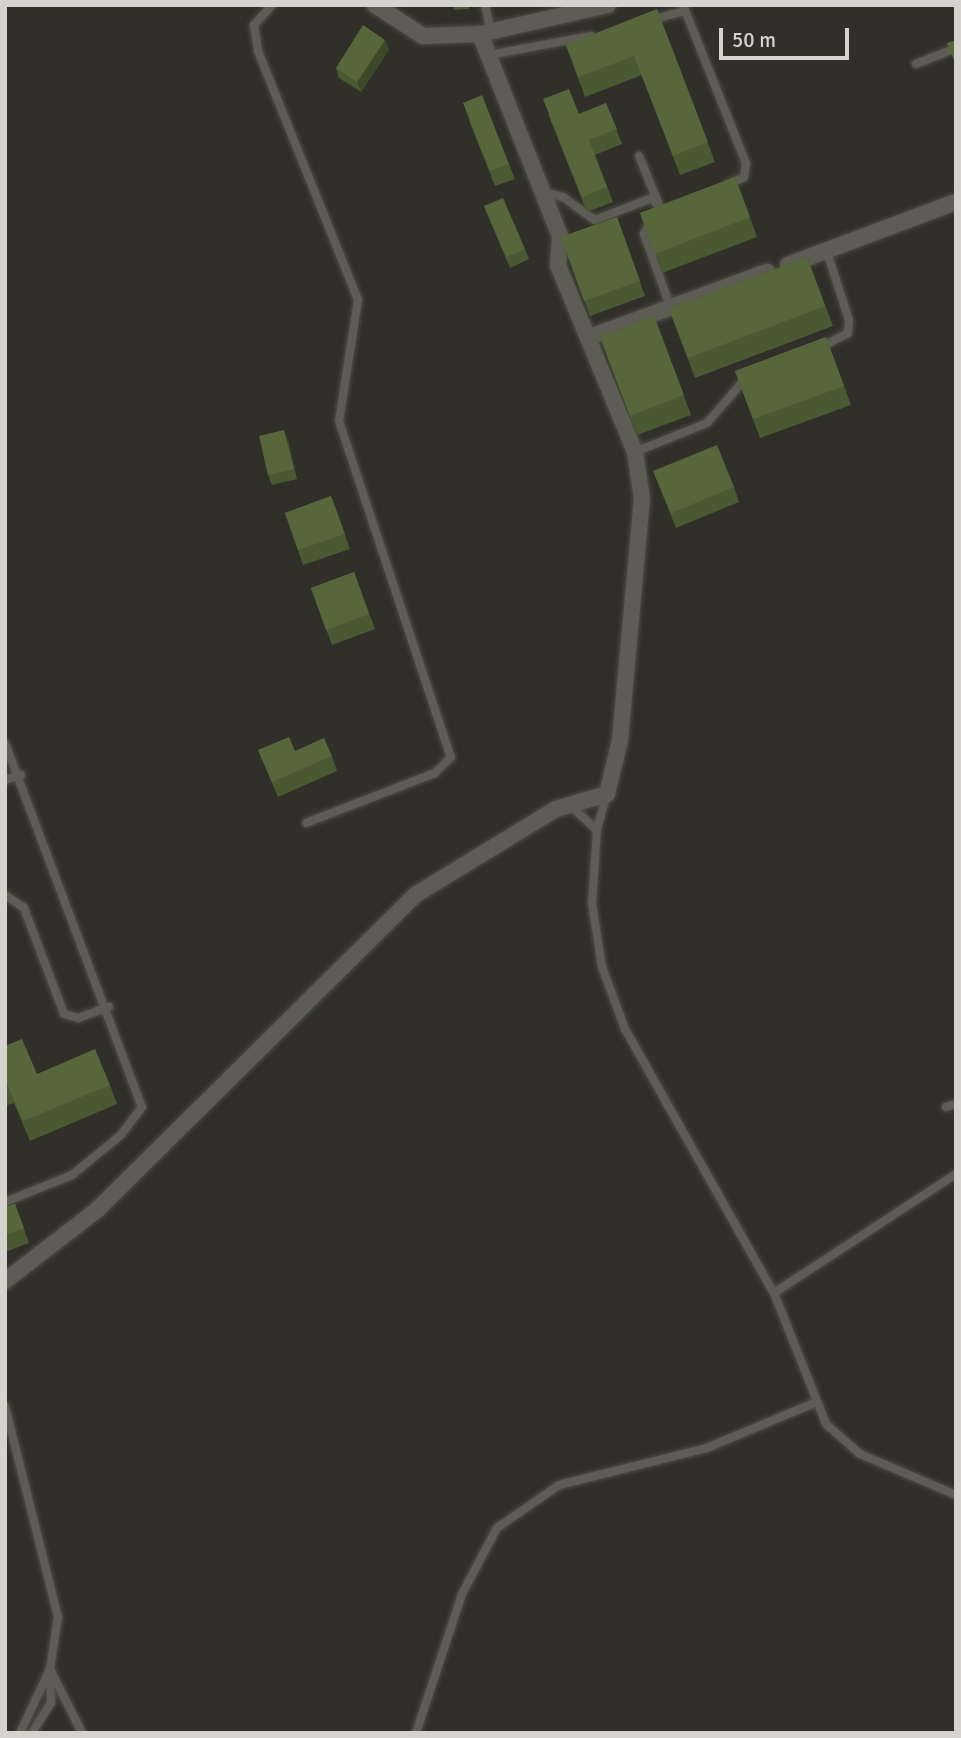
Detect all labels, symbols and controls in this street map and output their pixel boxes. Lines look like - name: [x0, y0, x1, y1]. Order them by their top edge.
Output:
- scale bar: [723, 14, 852, 58]
- text: 50 m: [732, 27, 776, 53]

